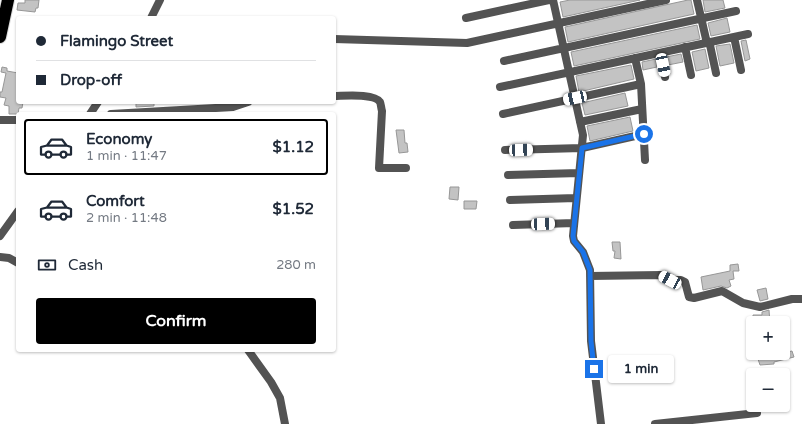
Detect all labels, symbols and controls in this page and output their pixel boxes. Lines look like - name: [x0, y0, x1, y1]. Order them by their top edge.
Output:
- text: Flamingo Street: [60, 32, 173, 50]
- car: [655, 52, 671, 78]
- text: Drop-off: [60, 71, 122, 89]
- car: [562, 90, 588, 106]
- route start: [635, 125, 653, 143]
- icon: car: [38, 129, 74, 165]
- text: Economy: [86, 130, 152, 148]
- text: $1.12: [273, 138, 314, 156]
- car: [509, 144, 533, 156]
- text: 1 min · 11:47: [86, 148, 167, 164]
- icon: car: [38, 191, 74, 227]
- text: Comfort: [86, 192, 145, 210]
- text: $1.52: [273, 200, 314, 218]
- text: 2 min · 11:48: [86, 210, 167, 226]
- car: [531, 218, 555, 230]
- icon: cash: [36, 254, 58, 276]
- text: Cash: [68, 256, 103, 274]
- text: 280 m: [276, 257, 316, 273]
- car: [657, 269, 683, 291]
- button: Confirm: [36, 298, 316, 344]
- map controls: [746, 316, 790, 412]
- button: +: [746, 316, 790, 360]
- callout: 1 min: [608, 355, 674, 383]
- route end: [585, 360, 603, 378]
- text: 1 min: [624, 361, 658, 377]
- button: −: [746, 368, 790, 412]

